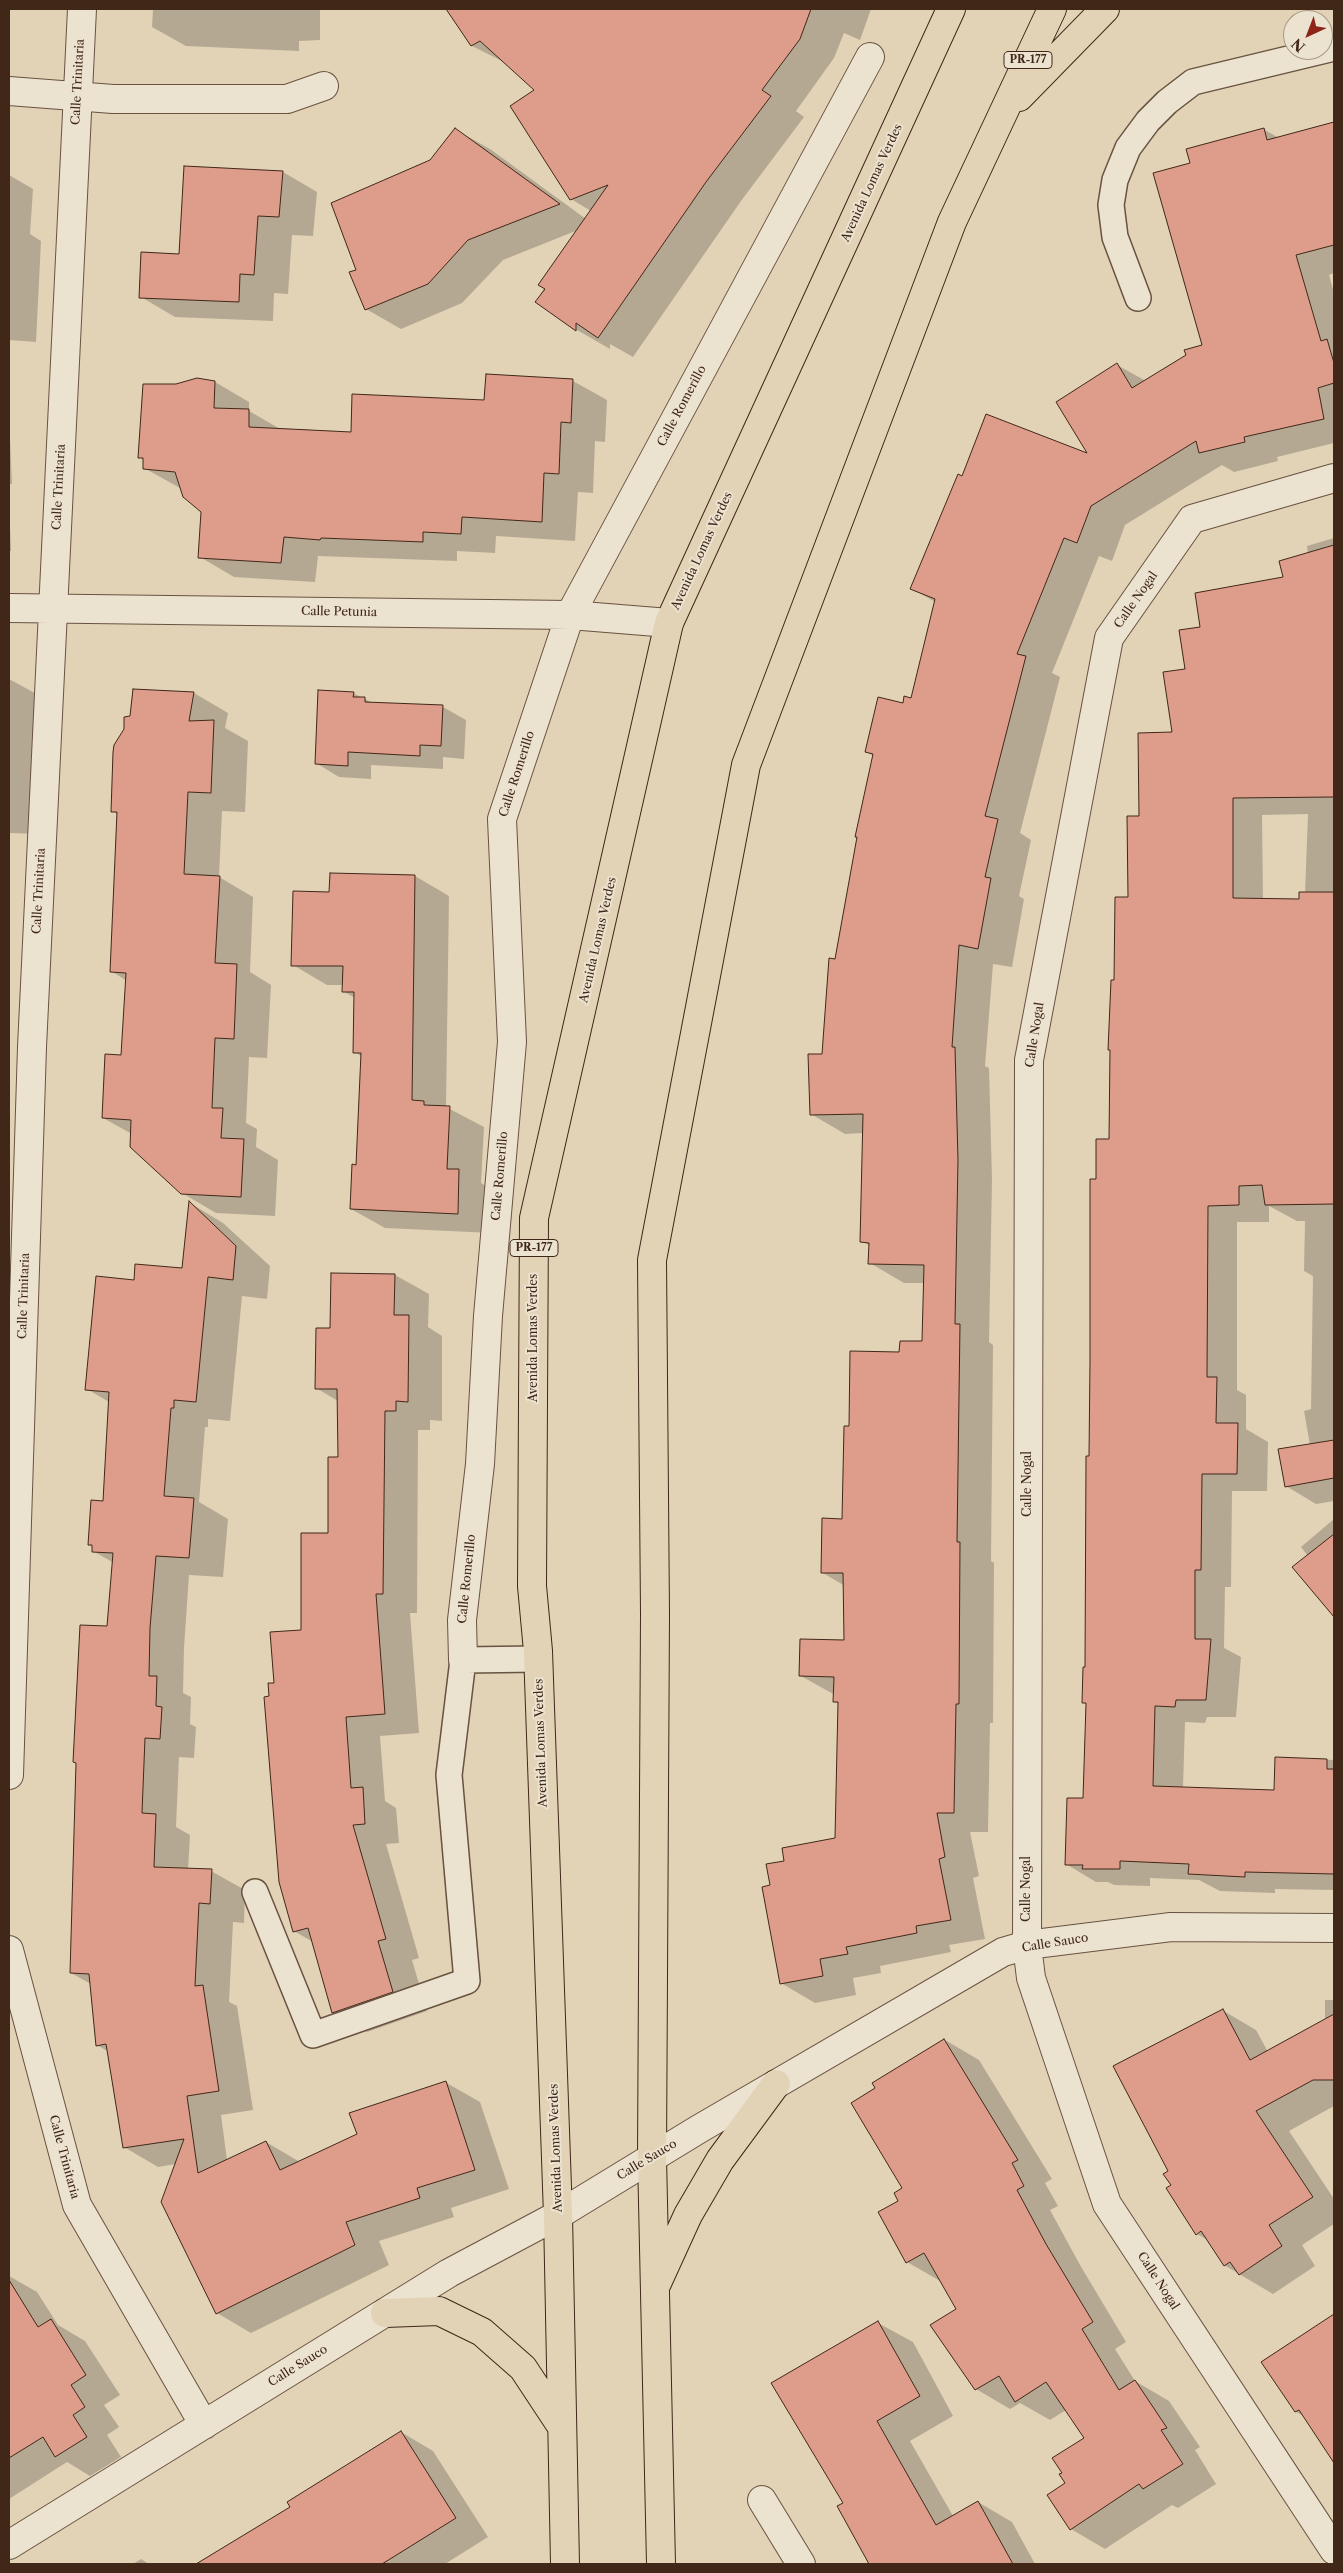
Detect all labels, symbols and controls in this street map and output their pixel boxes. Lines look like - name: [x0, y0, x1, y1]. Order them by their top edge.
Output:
- north arrow: [1283, 10, 1333, 60]
- text: N: [1288, 35, 1309, 56]
- street label: Calle Trinitaria: [69, 39, 87, 125]
- road number: PR-177: [1004, 52, 1052, 68]
- street label: Avenida Lomas Verdes: [838, 122, 906, 244]
- street label: Calle Romerillo: [655, 363, 709, 449]
- street label: Calle Trinitaria: [50, 444, 68, 530]
- street label: Avenida Lomas Verdes: [668, 490, 736, 612]
- street label: Calle Nogal: [1111, 569, 1161, 631]
- street label: Calle Petunia: [301, 604, 377, 620]
- street label: Calle Romerillo: [496, 729, 538, 819]
- street label: Calle Trinitaria: [30, 848, 48, 934]
- street label: Avenida Lomas Verdes: [577, 876, 619, 1004]
- street label: Calle Nogal: [1023, 1001, 1047, 1069]
- street label: Calle Romerillo: [489, 1131, 511, 1221]
- road number: PR-177: [510, 1240, 558, 1256]
- street label: Calle Trinitaria: [15, 1253, 33, 1339]
- street label: Avenida Lomas Verdes: [527, 1274, 541, 1402]
- street label: Calle Nogal: [1021, 1451, 1035, 1517]
- street label: Calle Romerillo: [455, 1534, 479, 1624]
- street label: Avenida Lomas Verdes: [532, 1678, 550, 1808]
- street label: Calle Nogal: [1020, 1856, 1034, 1922]
- street label: Calle Sauco: [1021, 1931, 1089, 1955]
- street label: Avenida Lomas Verdes: [547, 2083, 565, 2213]
- street label: Calle Trinitaria: [46, 2113, 82, 2201]
- street label: Calle Sauco: [615, 2137, 679, 2183]
- street label: Calle Nogal: [1134, 2249, 1182, 2313]
- street label: Calle Sauco: [266, 2342, 330, 2390]

